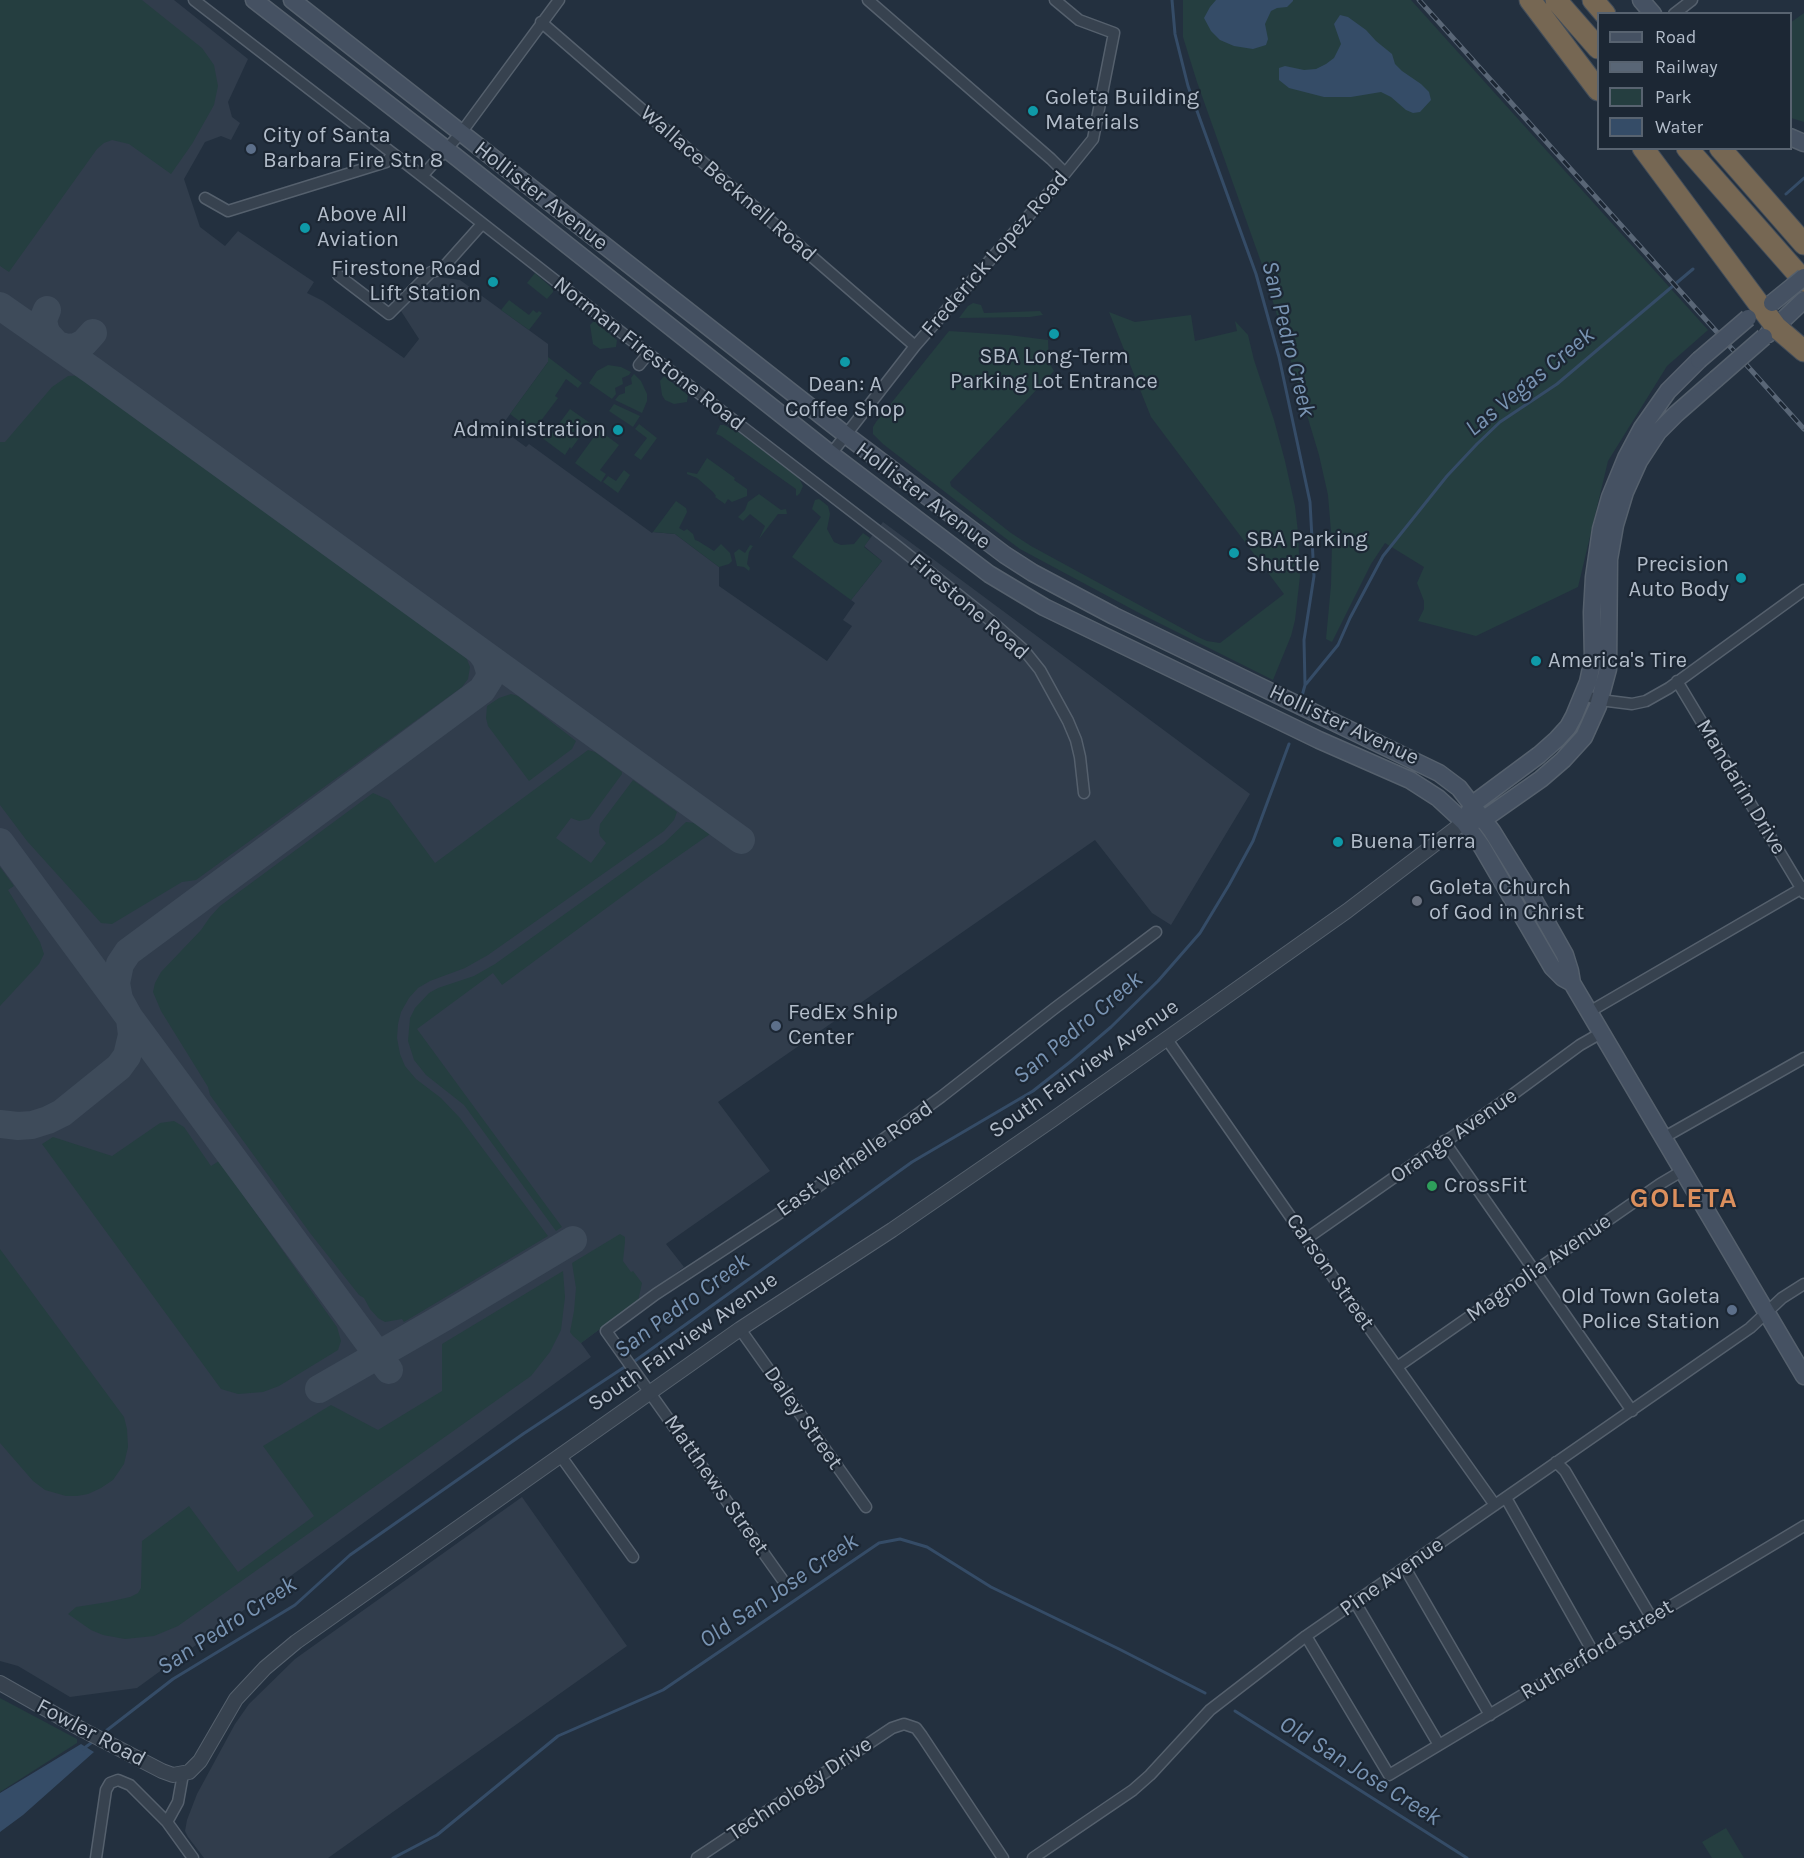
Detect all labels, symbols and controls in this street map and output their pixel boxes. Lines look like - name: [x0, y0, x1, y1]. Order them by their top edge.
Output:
- legend: [1597, 12, 1792, 150]
- text: Road: [1655, 26, 1696, 48]
- text: Railway: [1655, 56, 1718, 78]
- place label: Goleta Building Materials: [1045, 85, 1199, 136]
- text: Park: [1655, 86, 1692, 108]
- street label: Wallace Becknell Road: [634, 100, 822, 268]
- marker: Goleta Building Materials: [1026, 104, 1040, 118]
- text: Water: [1655, 116, 1703, 138]
- place label: City of Santa Barbara Fire Stn 8: [263, 123, 443, 174]
- street label: Hollister Avenue: [469, 136, 613, 256]
- marker: City of Santa Barbara Fire Stn 8: [244, 142, 258, 156]
- street label: Frederick Lopez Road: [916, 166, 1074, 342]
- place label: Above All Aviation: [317, 202, 407, 254]
- marker: Above All Aviation: [298, 221, 312, 235]
- place label: Firestone Road Lift Station: [331, 256, 481, 308]
- water label: San Pedro Creek: [1255, 258, 1321, 420]
- street label: Norman Firestone Road: [548, 271, 750, 437]
- marker: Firestone Road Lift Station: [486, 275, 500, 289]
- water label: Las Vegas Creek: [1460, 321, 1600, 443]
- marker: SBA Long-Term Parking Lot Entrance: [1047, 327, 1061, 341]
- place label: SBA Long-Term Parking Lot Entrance: [950, 344, 1158, 396]
- marker: Dean: A Coffee Shop: [838, 355, 852, 369]
- place label: Dean: A Coffee Shop: [785, 372, 905, 424]
- place label: Administration: [453, 417, 606, 443]
- marker: Administration: [611, 423, 625, 437]
- street label: Hollister Avenue: [850, 437, 996, 555]
- place label: SBA Parking Shuttle: [1246, 527, 1368, 578]
- marker: SBA Parking Shuttle: [1227, 546, 1241, 560]
- street label: Firestone Road: [904, 548, 1034, 666]
- place label: Precision Auto Body: [1629, 552, 1729, 604]
- marker: Precision Auto Body: [1734, 571, 1748, 585]
- place label: America's Tire: [1548, 648, 1687, 674]
- marker: America's Tire: [1529, 654, 1543, 668]
- street label: Hollister Avenue: [1265, 679, 1423, 771]
- street label: Mandarin Drive: [1690, 714, 1792, 860]
- place label: Buena Tierra: [1350, 829, 1476, 855]
- marker: Buena Tierra: [1331, 835, 1345, 849]
- place label: Goleta Church of God in Christ: [1429, 875, 1584, 926]
- marker: Goleta Church of God in Christ: [1410, 894, 1424, 908]
- water label: San Pedro Creek: [1007, 965, 1149, 1091]
- street label: South Fairview Avenue: [984, 994, 1184, 1144]
- place label: FedEx Ship Center: [788, 1000, 898, 1052]
- marker: FedEx Ship Center: [769, 1019, 783, 1033]
- street label: Orange Avenue: [1385, 1082, 1523, 1190]
- street label: East Verhelle Road: [772, 1095, 938, 1223]
- place label: CrossFit: [1444, 1173, 1527, 1199]
- marker: CrossFit: [1425, 1179, 1439, 1193]
- district label: GOLETA: [1630, 1182, 1738, 1216]
- street label: Magnolia Avenue: [1461, 1208, 1617, 1328]
- street label: Carson Street: [1280, 1209, 1380, 1335]
- water label: San Pedro Creek: [609, 1247, 755, 1365]
- street label: South Fairview Avenue: [583, 1267, 783, 1417]
- place label: Old Town Goleta Police Station: [1562, 1284, 1720, 1336]
- marker: Old Town Goleta Police Station: [1725, 1303, 1739, 1317]
- street label: Daley Street: [758, 1361, 848, 1475]
- street label: Matthews Street: [658, 1410, 774, 1560]
- water label: Old San Jose Creek: [694, 1527, 864, 1655]
- street label: Pine Avenue: [1335, 1532, 1449, 1622]
- water label: San Pedro Creek: [152, 1570, 302, 1682]
- street label: Rutherford Street: [1516, 1594, 1678, 1706]
- street label: Fowler Road: [32, 1693, 150, 1773]
- water label: Old San Jose Creek: [1274, 1710, 1446, 1832]
- street label: Technology Drive: [723, 1731, 877, 1847]

